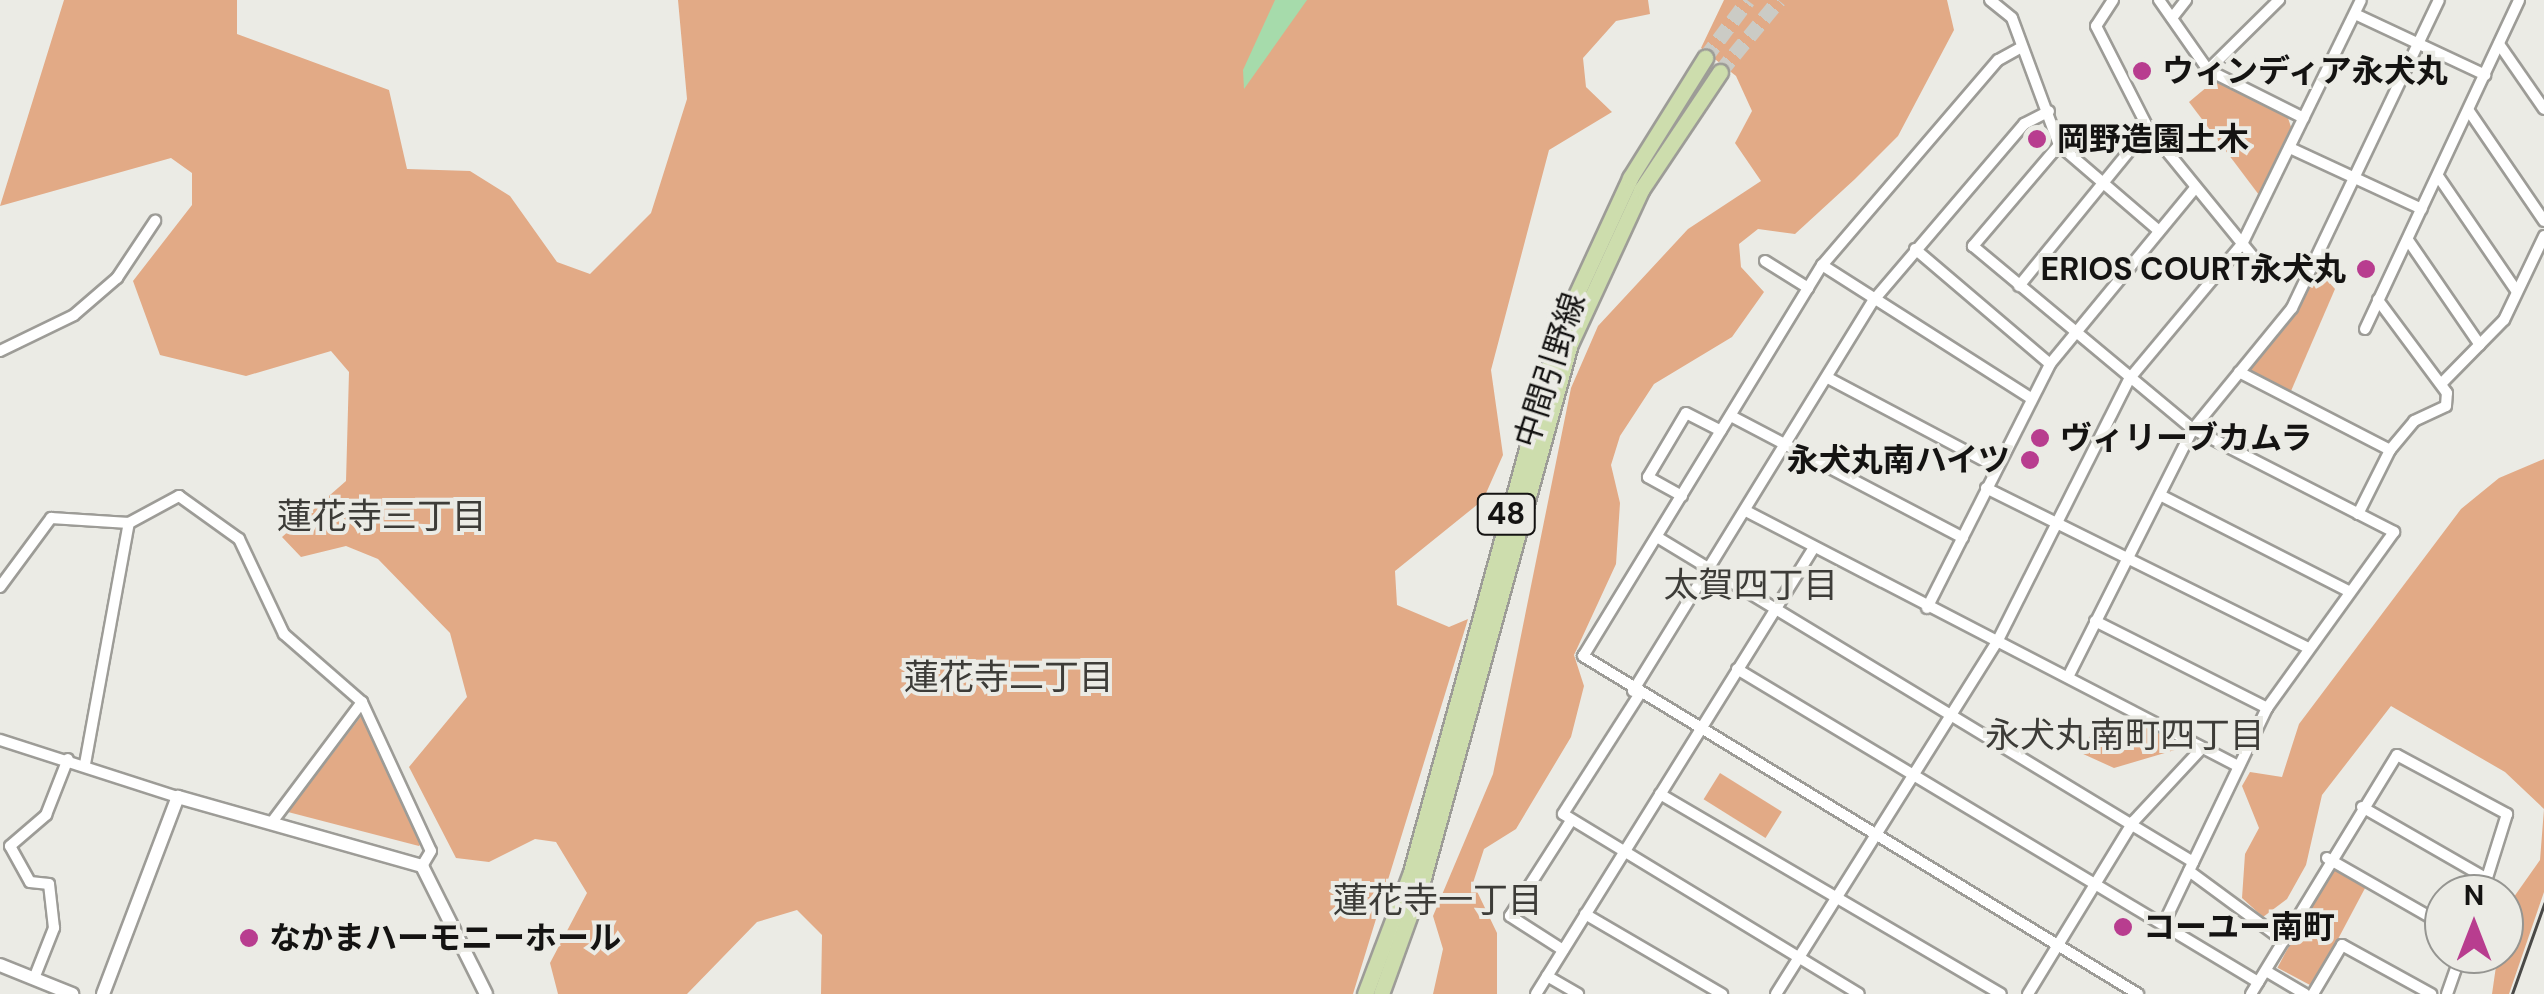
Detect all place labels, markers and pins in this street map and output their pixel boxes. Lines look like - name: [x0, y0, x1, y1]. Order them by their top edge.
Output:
- place label: ウィンディア永犬丸: [2162, 52, 2450, 90]
- marker: ウィンディア永犬丸: [2131, 60, 2153, 82]
- place label: 岡野造園土木: [2057, 120, 2249, 158]
- marker: 岡野造園土木: [2026, 128, 2048, 150]
- place label: ERIOS COURT永犬丸: [2041, 250, 2346, 288]
- marker: ERIOS COURT永犬丸: [2355, 258, 2377, 280]
- place label: ヴィリーブカムラ: [2060, 419, 2316, 457]
- marker: ヴィリーブカムラ: [2029, 427, 2051, 449]
- place label: 永犬丸南ハイツ: [1786, 441, 2010, 479]
- marker: 永犬丸南ハイツ: [2019, 449, 2041, 471]
- place label: コーユー南町: [2143, 908, 2335, 946]
- marker: コーユー南町: [2112, 916, 2134, 938]
- place label: なかまハーモニーホール: [269, 919, 621, 957]
- marker: なかまハーモニーホール: [238, 927, 260, 949]

